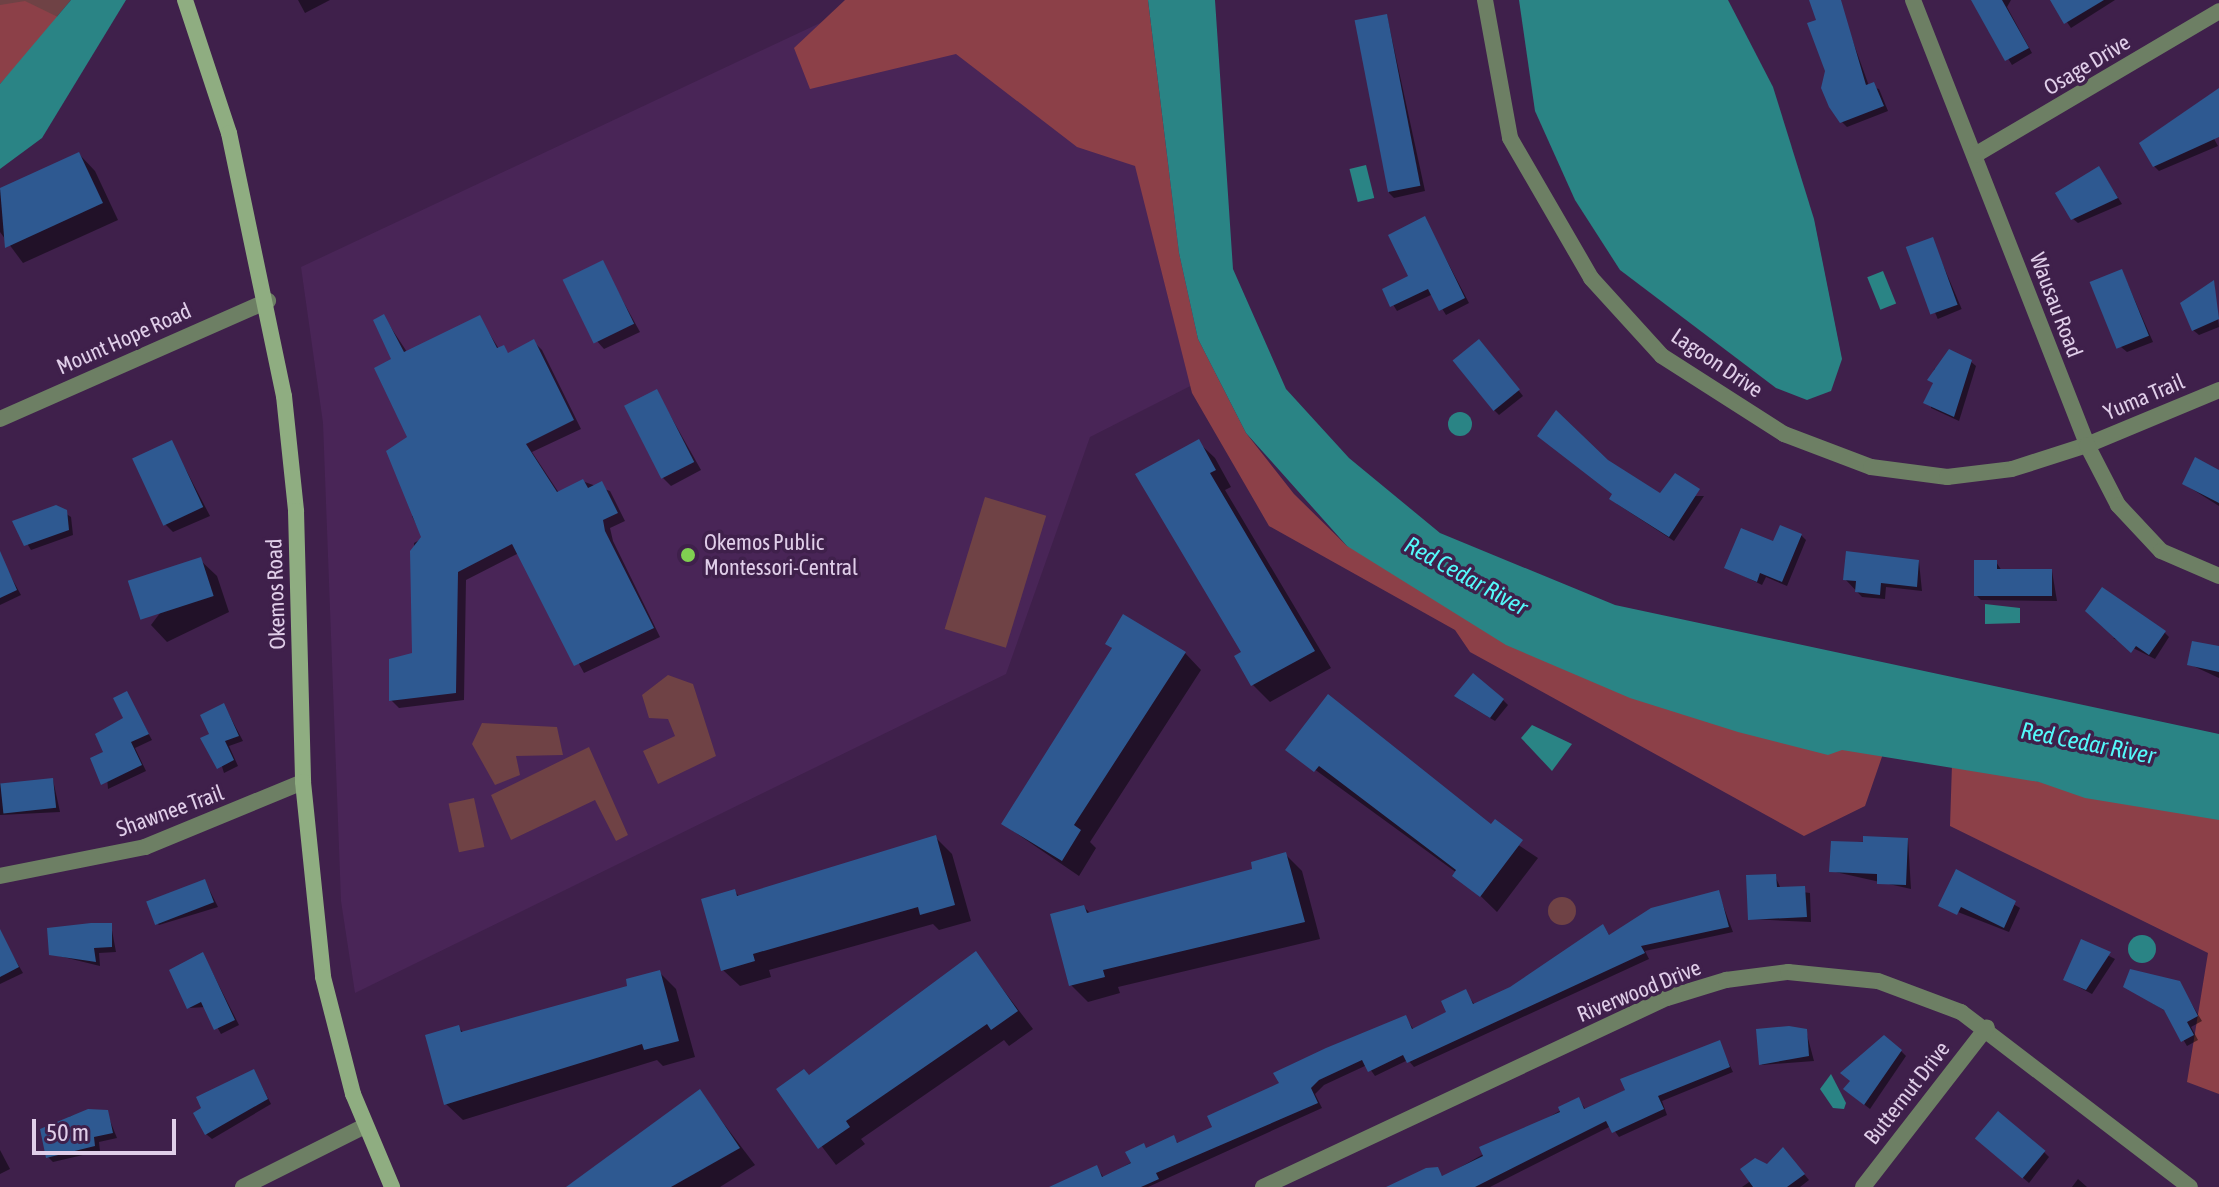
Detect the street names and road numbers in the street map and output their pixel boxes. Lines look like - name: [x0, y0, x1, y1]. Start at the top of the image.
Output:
- street label: Osage Drive: [2039, 29, 2135, 101]
- street label: Wausau Road: [2024, 249, 2088, 361]
- street label: Mount Hope Road: [53, 298, 195, 380]
- street label: Lagoon Drive: [1666, 323, 1768, 403]
- street label: Yuma Trail: [2100, 368, 2188, 426]
- street label: Okemos Road: [261, 538, 291, 650]
- street label: Shawnee Trail: [113, 779, 227, 843]
- street label: Riverwood Drive: [1573, 954, 1705, 1028]
- street label: Butternut Drive: [1859, 1036, 1955, 1150]

